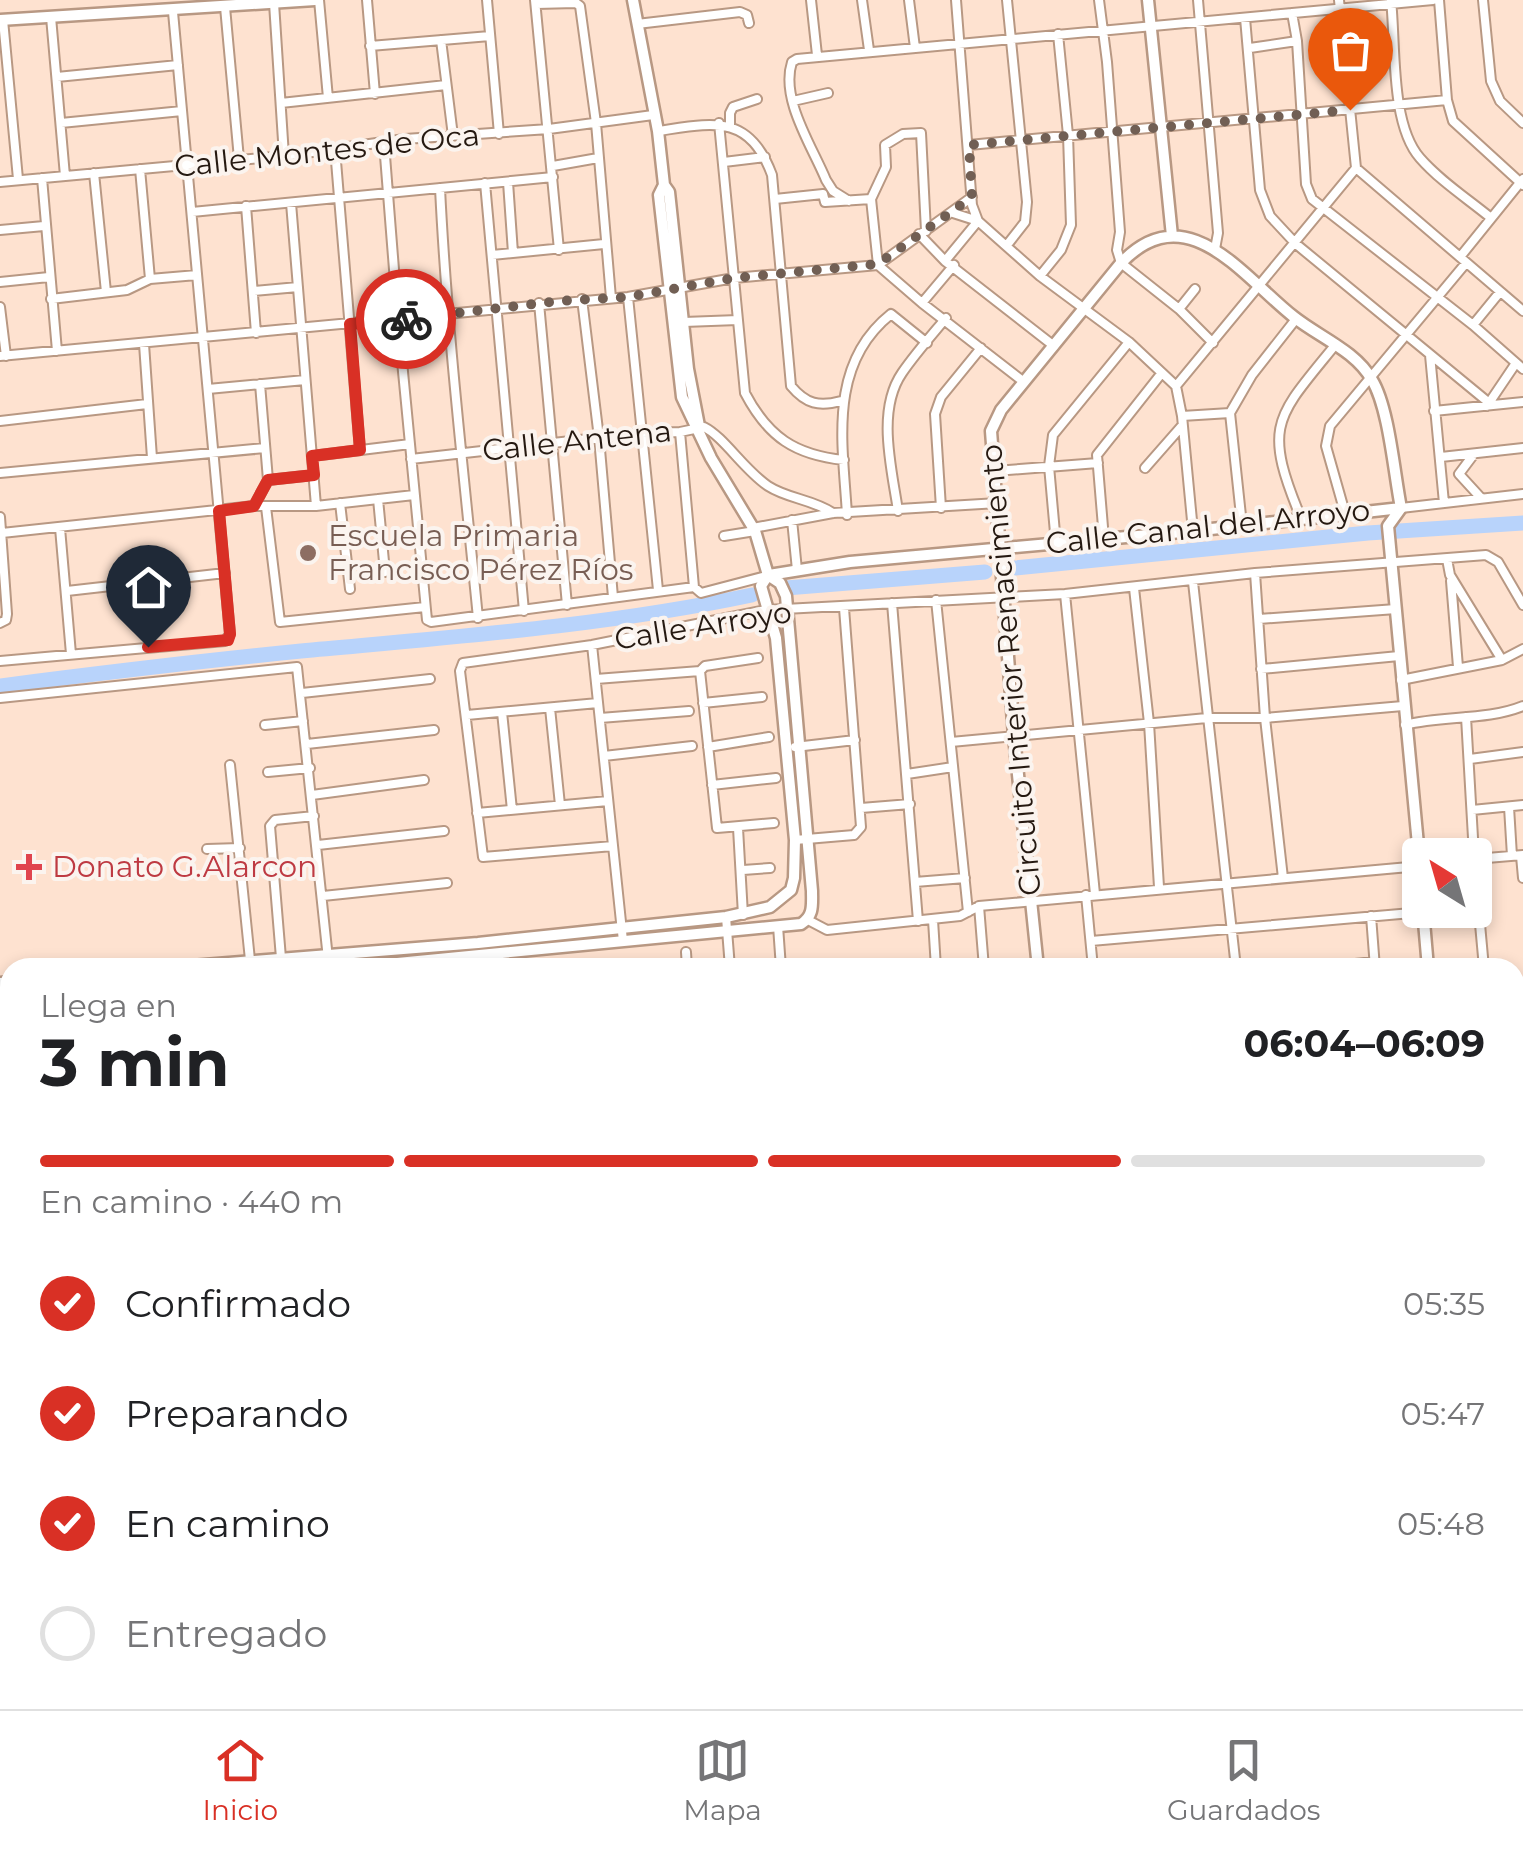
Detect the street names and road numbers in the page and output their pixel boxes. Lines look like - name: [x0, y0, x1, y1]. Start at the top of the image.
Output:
- street label: Calle Montes de Oca: [172, 116, 482, 185]
- street label: Calle Antena: [480, 412, 674, 469]
- street label: Circuito Interior Renacimiento: [972, 443, 1049, 897]
- street label: Calle Canal del Arroyo: [1044, 491, 1372, 562]
- street label: Calle Arroyo: [612, 593, 794, 658]

